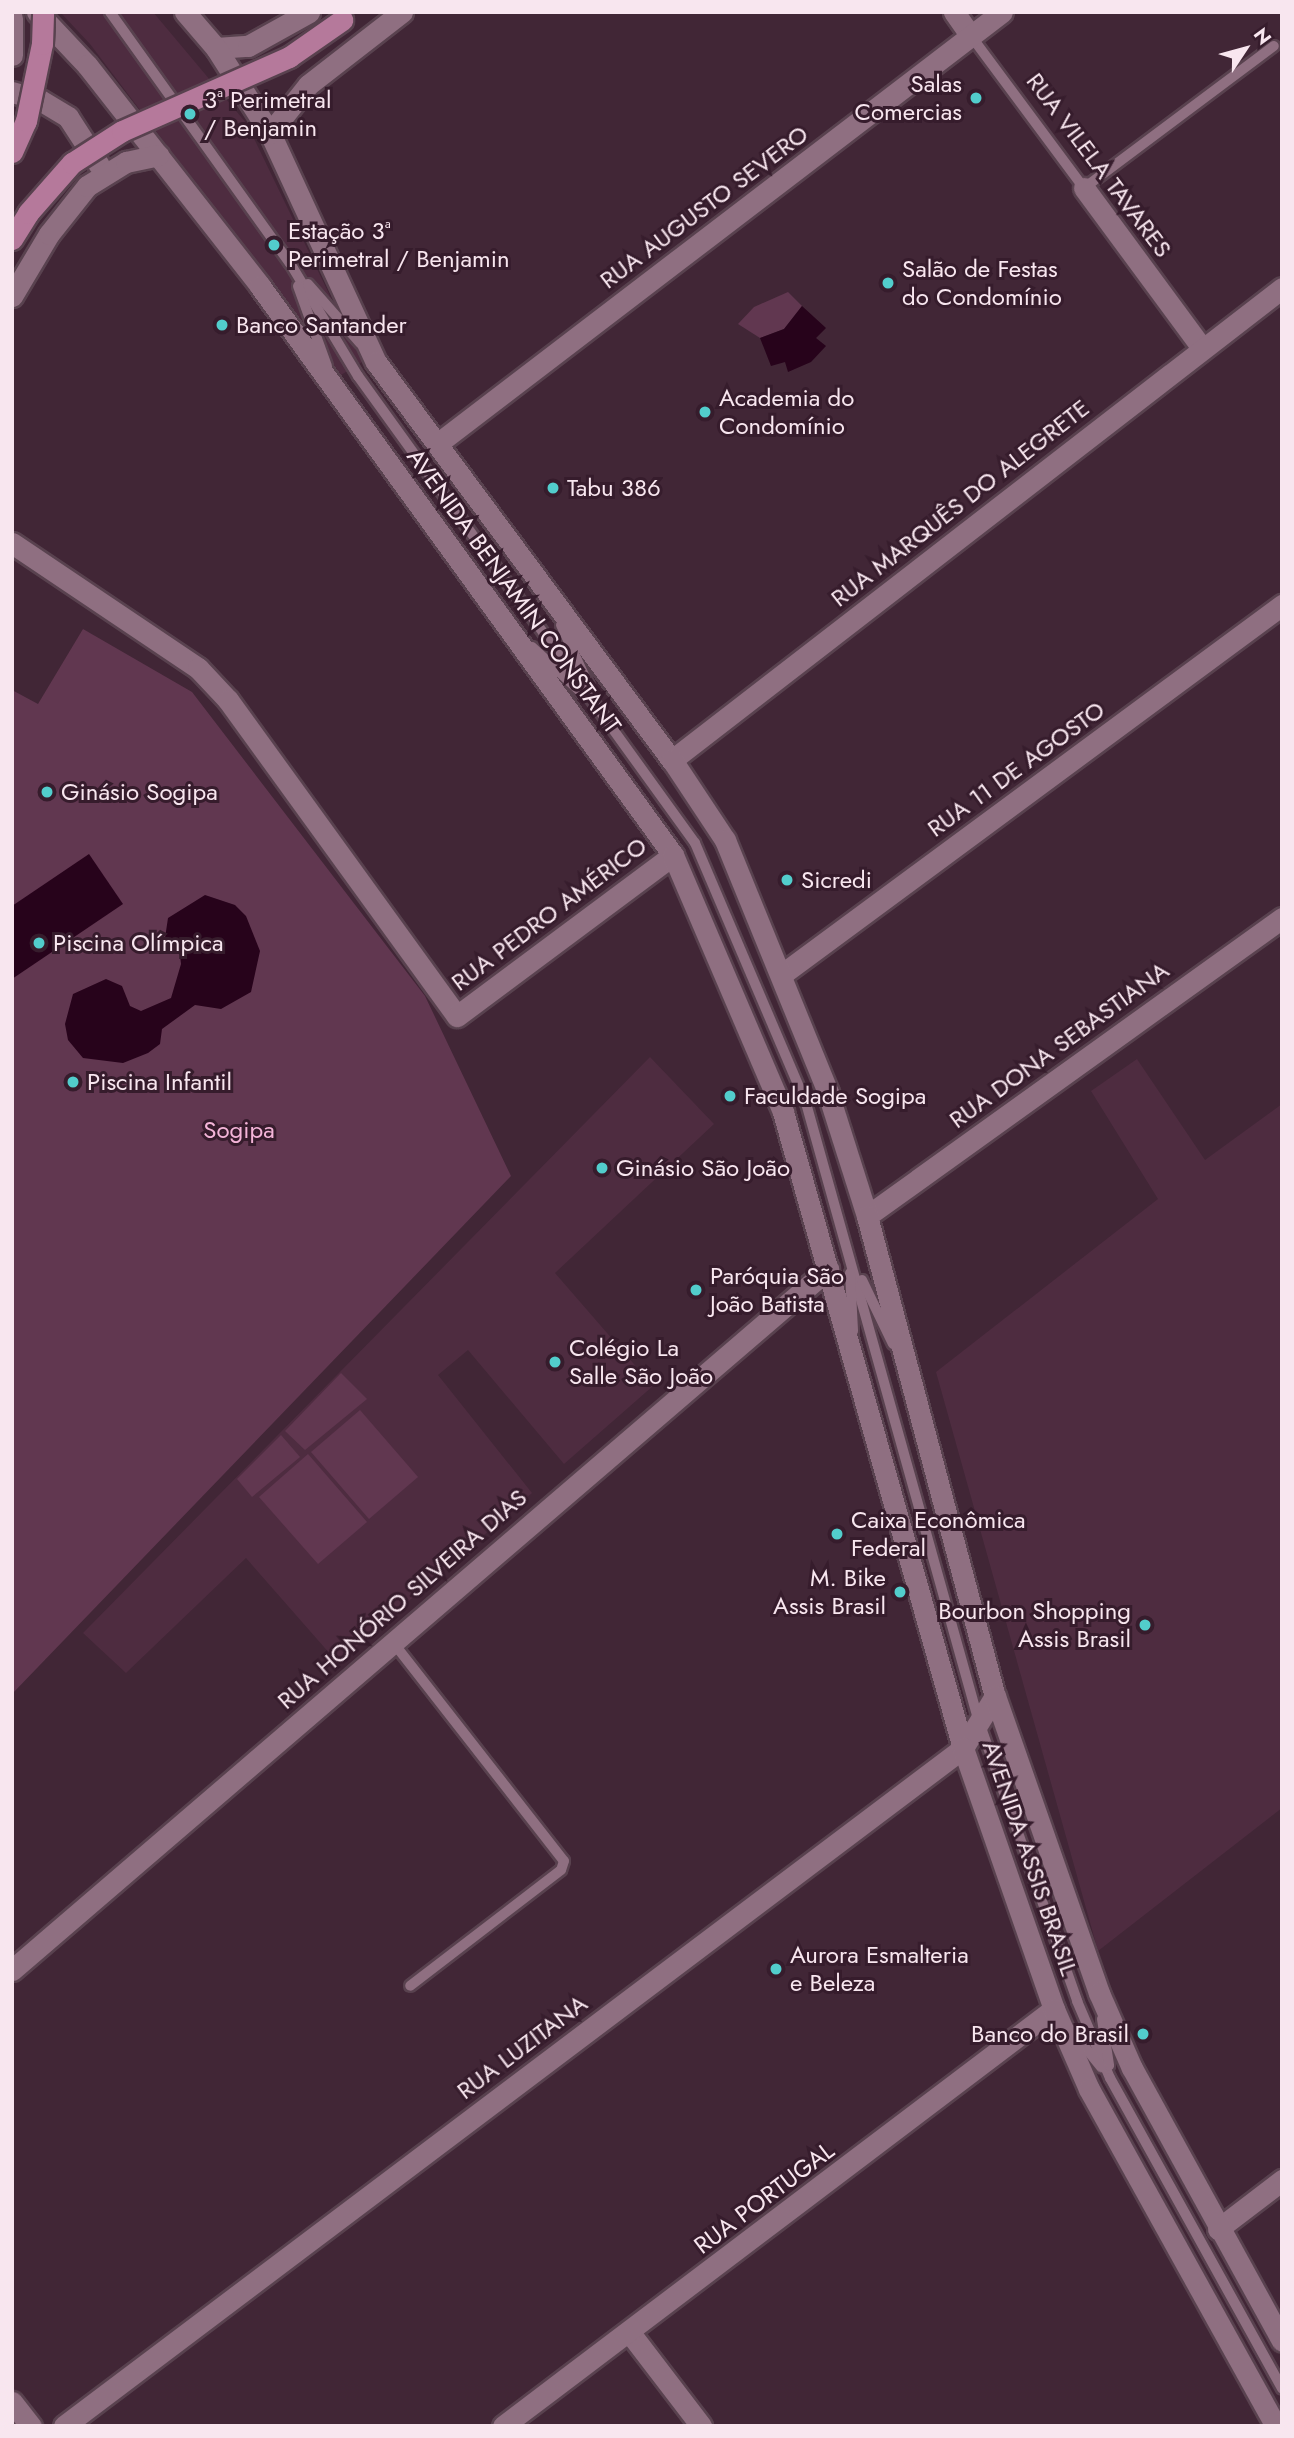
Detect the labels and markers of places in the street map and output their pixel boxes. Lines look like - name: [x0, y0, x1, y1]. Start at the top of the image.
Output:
- place label: Salas Comercias: [855, 70, 962, 126]
- place label: 3ª Perimetral / Benjamin: [204, 86, 331, 142]
- marker: Salas Comercias: [968, 90, 984, 106]
- marker: 3ª Perimetral / Benjamin: [182, 106, 198, 122]
- place label: Estação 3ª Perimetral / Benjamin: [288, 217, 510, 273]
- marker: Estação 3ª Perimetral / Benjamin: [266, 237, 282, 253]
- place label: Salão de Festas do Condomínio: [902, 255, 1062, 311]
- marker: Salão de Festas do Condomínio: [880, 275, 896, 291]
- place label: Banco Santander: [236, 311, 407, 339]
- marker: Banco Santander: [214, 317, 230, 333]
- place label: Academia do Condomínio: [719, 384, 854, 440]
- marker: Academia do Condomínio: [697, 404, 713, 420]
- place label: Tabu 386: [567, 474, 661, 502]
- marker: Tabu 386: [545, 480, 561, 496]
- place label: Ginásio Sogipa: [61, 778, 218, 806]
- marker: Ginásio Sogipa: [39, 784, 55, 800]
- place label: Sicredi: [801, 866, 872, 894]
- marker: Sicredi: [779, 872, 795, 888]
- place label: Piscina Olímpica: [53, 929, 223, 957]
- marker: Piscina Olímpica: [31, 935, 47, 951]
- place label: Piscina Infantil: [87, 1068, 232, 1096]
- marker: Piscina Infantil: [65, 1074, 81, 1090]
- place label: Faculdade Sogipa: [744, 1082, 926, 1110]
- marker: Faculdade Sogipa: [722, 1088, 738, 1104]
- place label: Ginásio São João: [616, 1154, 790, 1182]
- marker: Ginásio São João: [594, 1160, 610, 1176]
- place label: Paróquia São João Batista: [710, 1262, 844, 1318]
- marker: Paróquia São João Batista: [688, 1282, 704, 1298]
- place label: Colégio La Salle São João: [569, 1334, 713, 1390]
- marker: Colégio La Salle São João: [547, 1354, 563, 1370]
- place label: Caixa Econômica Federal: [851, 1506, 1026, 1562]
- marker: Caixa Econômica Federal: [829, 1526, 845, 1542]
- place label: M. Bike Assis Brasil: [773, 1564, 886, 1620]
- marker: M. Bike Assis Brasil: [892, 1584, 908, 1600]
- place label: Bourbon Shopping Assis Brasil: [938, 1597, 1131, 1653]
- marker: Bourbon Shopping Assis Brasil: [1137, 1617, 1153, 1633]
- place label: Aurora Esmalteria e Beleza: [790, 1941, 969, 1997]
- marker: Aurora Esmalteria e Beleza: [768, 1961, 784, 1977]
- place label: Banco do Brasil: [971, 2020, 1129, 2048]
- marker: Banco do Brasil: [1135, 2026, 1151, 2042]

